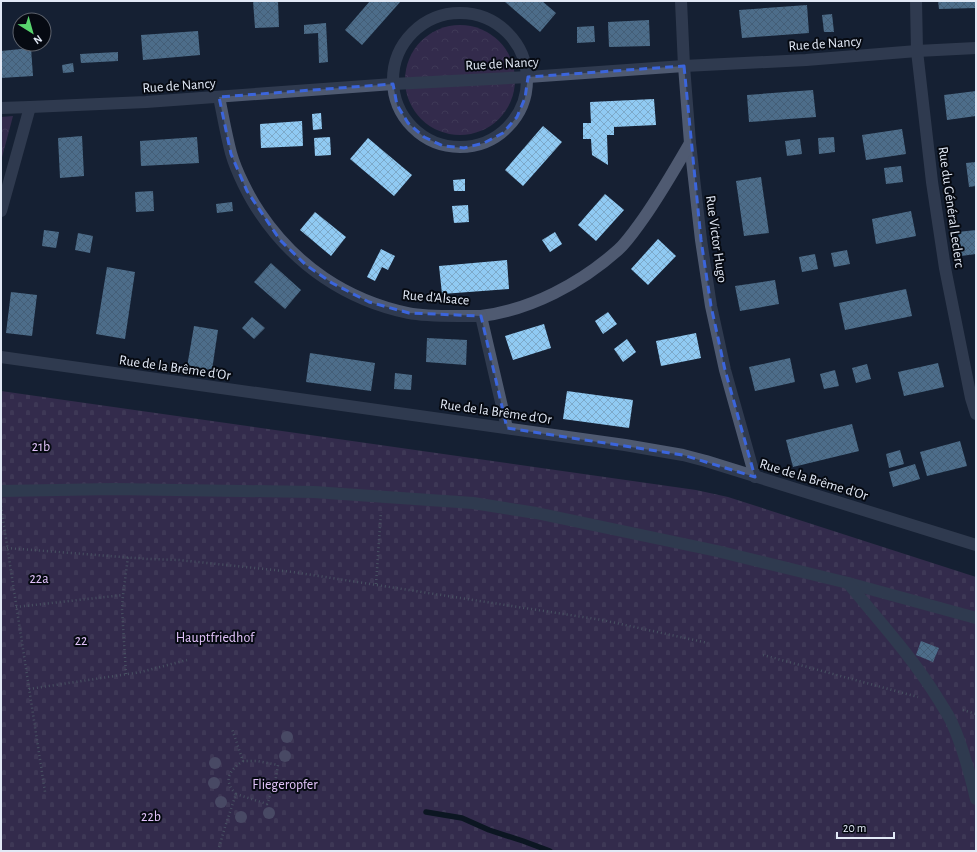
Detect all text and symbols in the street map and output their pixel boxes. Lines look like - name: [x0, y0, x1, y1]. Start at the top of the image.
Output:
- north arrow: [12, 12, 52, 52]
- text: N: [31, 33, 44, 46]
- street label: Rue de Nancy: [788, 34, 862, 54]
- street label: Rue de Nancy: [465, 55, 539, 73]
- street label: Rue de Nancy: [142, 76, 216, 96]
- street label: Rue du Général Leclerc: [936, 146, 967, 269]
- street label: Rue Victor Hugo: [703, 195, 729, 284]
- street label: Rue d'Alsace: [402, 288, 470, 308]
- street label: Rue de la Brême d'Or: [118, 353, 232, 383]
- street label: Rue de la Brême d'Or: [439, 397, 553, 427]
- park label: 21b: [32, 440, 50, 454]
- street label: Rue de la Brême d'Or: [758, 457, 870, 503]
- park label: 22a: [29, 572, 49, 586]
- park label: Hauptfriedhof: [176, 631, 255, 645]
- park label: 22: [75, 634, 87, 648]
- park label: Fliegeropfer: [252, 778, 318, 792]
- park label: 22b: [141, 810, 161, 824]
- scale bar: [837, 814, 894, 840]
- text: 20 m: [843, 822, 866, 834]

